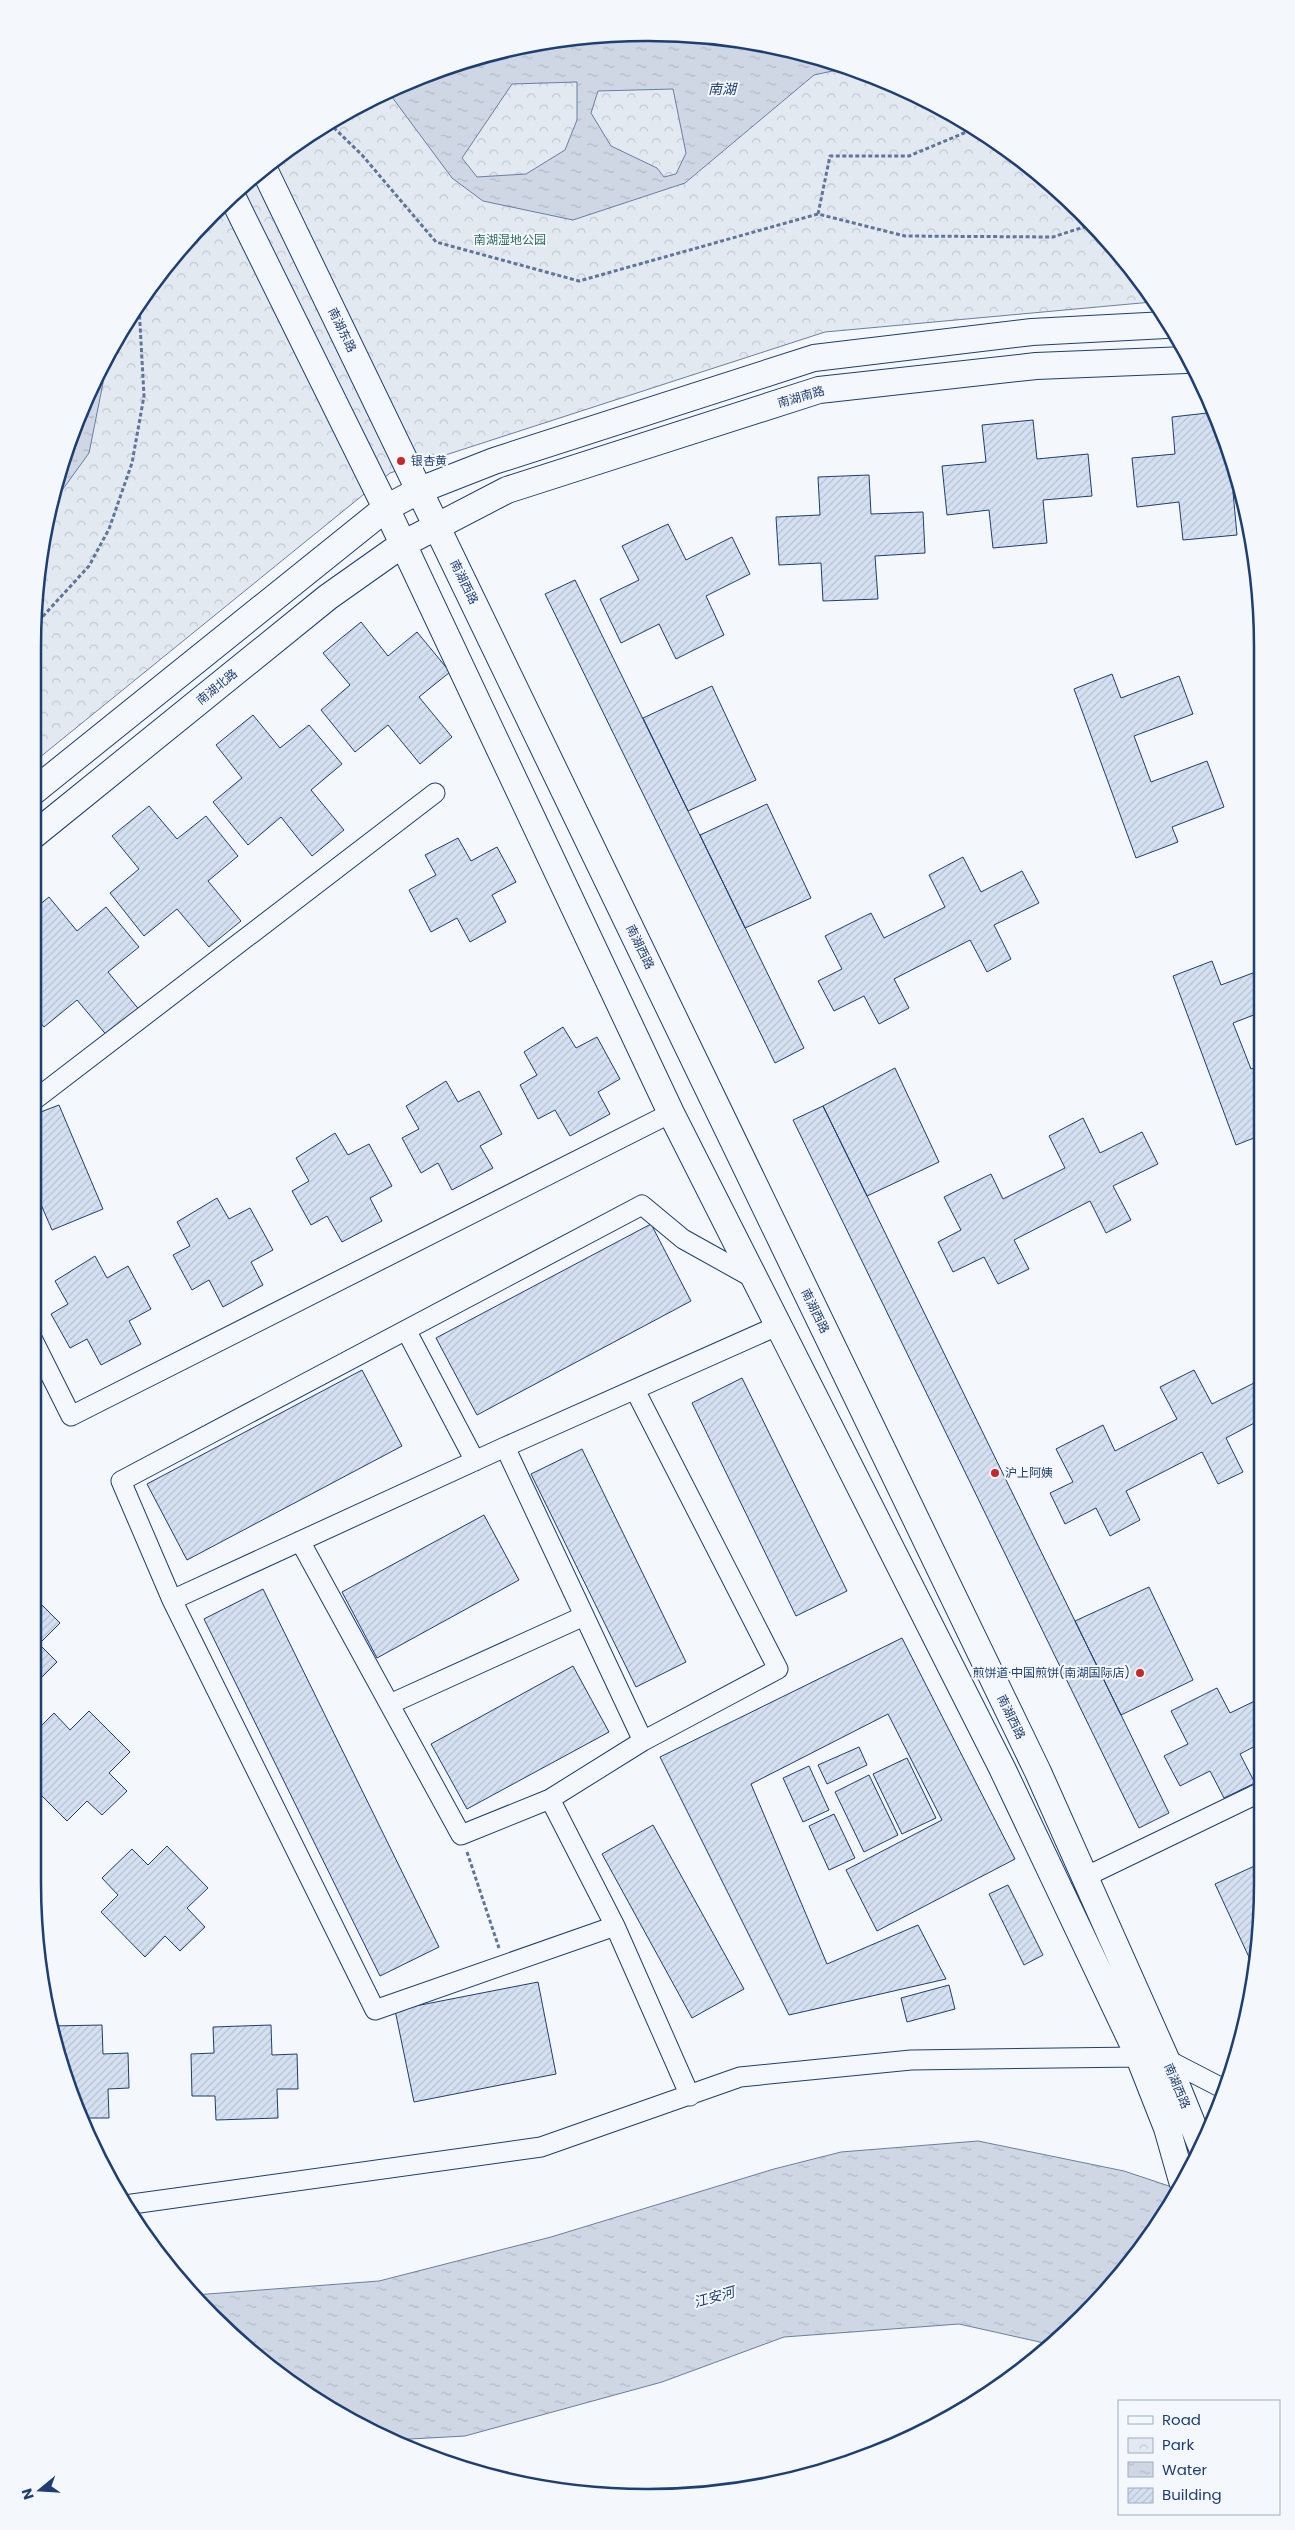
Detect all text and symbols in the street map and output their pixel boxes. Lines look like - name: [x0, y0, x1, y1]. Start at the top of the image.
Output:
- water label: 南湖: [708, 79, 738, 99]
- park label: 南湖湿地公园: [474, 231, 546, 248]
- street label: 南湖东路: [324, 304, 361, 355]
- street label: 南湖南路: [775, 382, 826, 411]
- place label: 银杏黄: [411, 452, 447, 469]
- marker: 银杏黄: [395, 455, 407, 467]
- street label: 南湖西路: [446, 556, 483, 607]
- street label: 南湖北路: [193, 665, 241, 708]
- street label: 南湖西路: [622, 921, 659, 972]
- street label: 南湖西路: [797, 1285, 834, 1336]
- place label: 沪上阿姨: [1005, 1464, 1053, 1481]
- marker: 沪上阿姨: [989, 1467, 1001, 1479]
- place label: 煎饼道·中国煎饼(南湖国际店): [973, 1664, 1130, 1681]
- marker: 煎饼道·中国煎饼(南湖国际店): [1134, 1667, 1146, 1679]
- street label: 南湖西路: [993, 1691, 1030, 1742]
- street label: 南湖西路: [1160, 2060, 1195, 2111]
- water label: 江安河: [691, 2281, 740, 2312]
- legend: [1118, 2400, 1280, 2515]
- text: Road: [1162, 2409, 1201, 2430]
- text: Park: [1162, 2434, 1194, 2455]
- text: Water: [1162, 2459, 1208, 2480]
- north arrow: [15, 2465, 65, 2515]
- text: Building: [1162, 2484, 1222, 2505]
- text: N: [16, 2486, 39, 2502]

